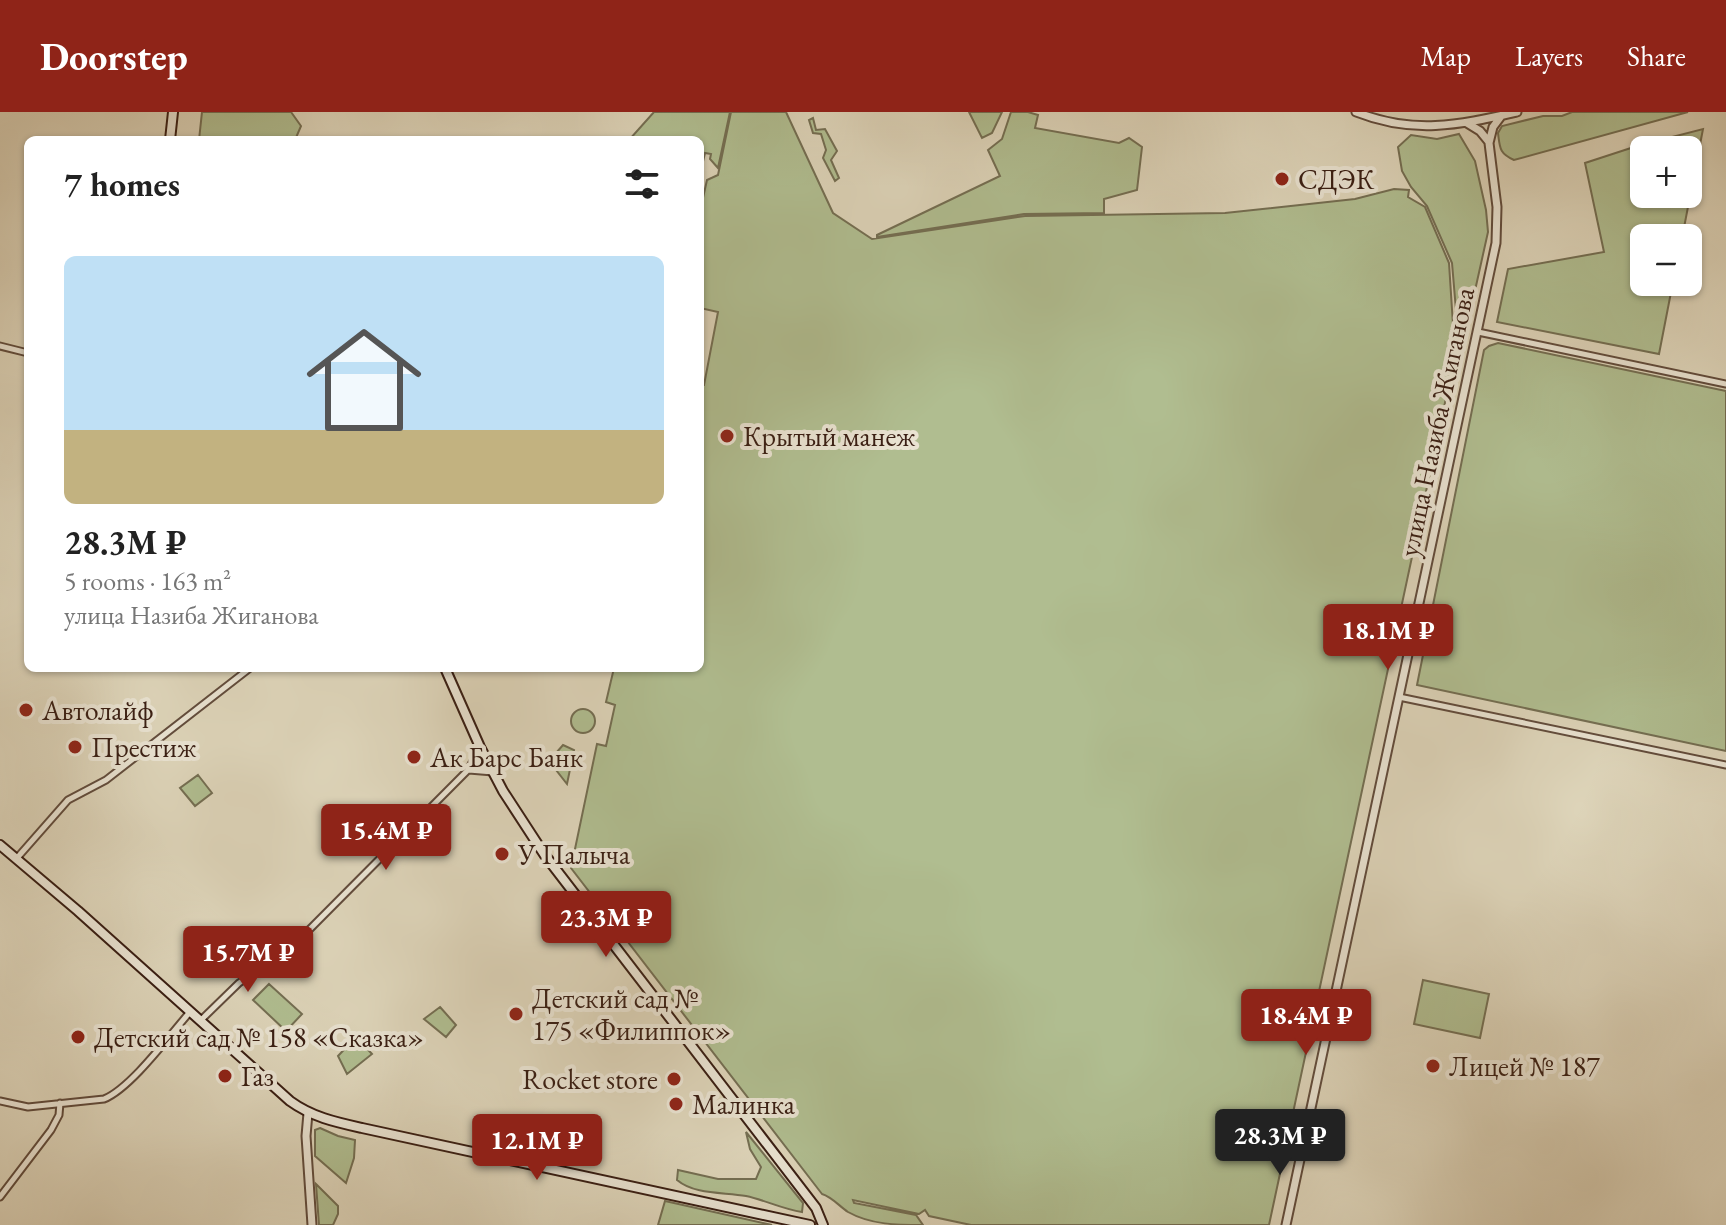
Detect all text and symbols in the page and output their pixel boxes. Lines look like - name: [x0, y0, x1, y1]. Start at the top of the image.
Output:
- text: Doorstep: [40, 32, 188, 81]
- text: Map: [1421, 38, 1471, 74]
- text: Layers: [1515, 38, 1583, 74]
- text: Share: [1627, 38, 1686, 74]
- map controls: [1630, 136, 1702, 296]
- button: +: [1630, 136, 1702, 208]
- place label: СДЭК: [1298, 161, 1375, 197]
- text: 7 homes: [64, 162, 180, 206]
- icon: filters: [620, 162, 664, 206]
- marker: СДЭК: [1273, 170, 1291, 188]
- button: −: [1630, 224, 1702, 296]
- street label: улица Назиба Жиганова: [1390, 283, 1482, 560]
- icon: home: [292, 308, 436, 452]
- place label: Крытый манеж: [743, 418, 916, 454]
- marker: Крытый манеж: [718, 427, 736, 445]
- text: 28.3M ₽: [64, 520, 187, 564]
- text: 5 rooms · 163 m²: [64, 564, 231, 598]
- text: улица Назиба Жиганова: [64, 598, 319, 632]
- pin: 18.1M ₽: [1314, 604, 1462, 672]
- text: 18.1M ₽: [1341, 613, 1435, 647]
- place label: Автолайф: [41, 692, 154, 728]
- marker: Автолайф: [17, 701, 35, 719]
- place label: Престиж: [91, 729, 197, 765]
- marker: Престиж: [66, 738, 84, 756]
- place label: Ак Барс Банк: [429, 739, 583, 775]
- marker: Ак Барс Банк: [405, 748, 423, 766]
- pin: 15.4M ₽: [312, 804, 460, 872]
- text: 15.4M ₽: [339, 813, 433, 847]
- place label: У Палыча: [517, 836, 631, 872]
- marker: У Палыча: [493, 845, 511, 863]
- pin: 23.3M ₽: [532, 891, 680, 959]
- text: 23.3M ₽: [559, 900, 653, 934]
- pin: 15.7M ₽: [174, 926, 322, 994]
- text: 15.7M ₽: [201, 935, 295, 969]
- place label: Детский сад № 175 «Филиппок»: [532, 980, 731, 1048]
- pin: 18.4M ₽: [1232, 989, 1380, 1057]
- text: 18.4M ₽: [1259, 998, 1353, 1032]
- marker: Детский сад № 175 «Филиппок»: [507, 1005, 525, 1023]
- place label: Детский сад № 158 «Сказка»: [94, 1019, 424, 1055]
- marker: Детский сад № 158 «Сказка»: [69, 1028, 87, 1046]
- place label: Лицей № 187: [1449, 1048, 1600, 1084]
- marker: Лицей № 187: [1424, 1057, 1442, 1075]
- place label: Газ: [241, 1058, 274, 1094]
- place label: Rocket store: [522, 1061, 658, 1097]
- marker: Газ: [216, 1067, 234, 1085]
- marker: Rocket store: [665, 1070, 683, 1088]
- place label: Малинка: [692, 1086, 796, 1122]
- marker: Малинка: [667, 1095, 685, 1113]
- pin: 28.3M ₽: [1206, 1109, 1354, 1177]
- pin: 12.1M ₽: [463, 1114, 611, 1182]
- text: 28.3M ₽: [1233, 1118, 1327, 1152]
- text: 12.1M ₽: [490, 1123, 584, 1157]

